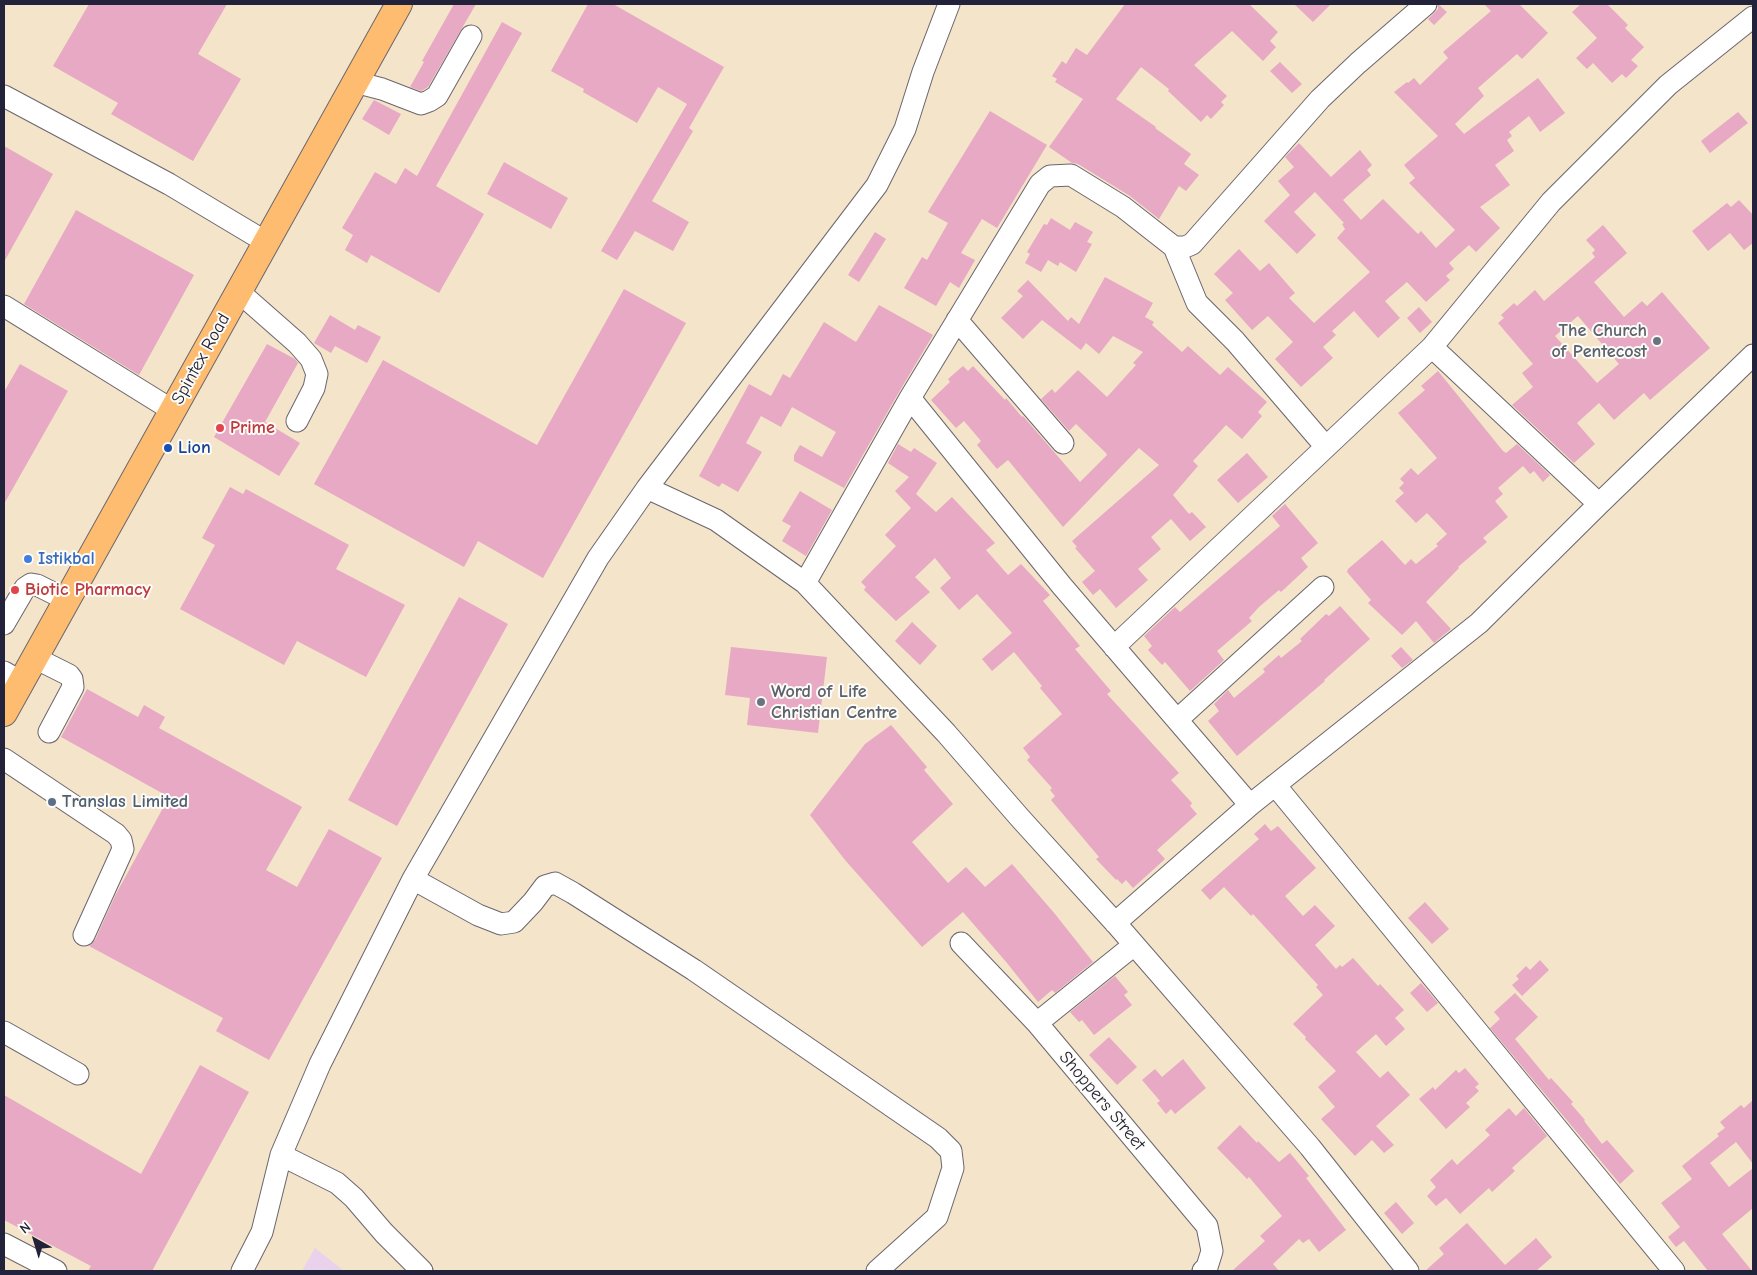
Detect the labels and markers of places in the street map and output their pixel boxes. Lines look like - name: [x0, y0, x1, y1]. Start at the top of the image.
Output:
- place label: The Church of Pentecost: [1551, 320, 1647, 362]
- marker: The Church of Pentecost: [1651, 335, 1663, 347]
- place label: Prime: [230, 417, 275, 439]
- marker: Prime: [214, 422, 226, 434]
- place label: Lion: [178, 437, 211, 459]
- marker: Lion: [162, 442, 174, 454]
- place label: Istikbal: [38, 548, 95, 570]
- marker: Istikbal: [22, 553, 34, 565]
- place label: Biotic Pharmacy: [25, 579, 151, 601]
- marker: Biotic Pharmacy: [9, 584, 21, 596]
- place label: Word of Life Christian Centre: [771, 681, 897, 724]
- marker: Word of Life Christian Centre: [755, 696, 767, 708]
- place label: Translas Limited: [62, 791, 188, 813]
- marker: Translas Limited: [46, 796, 58, 808]

